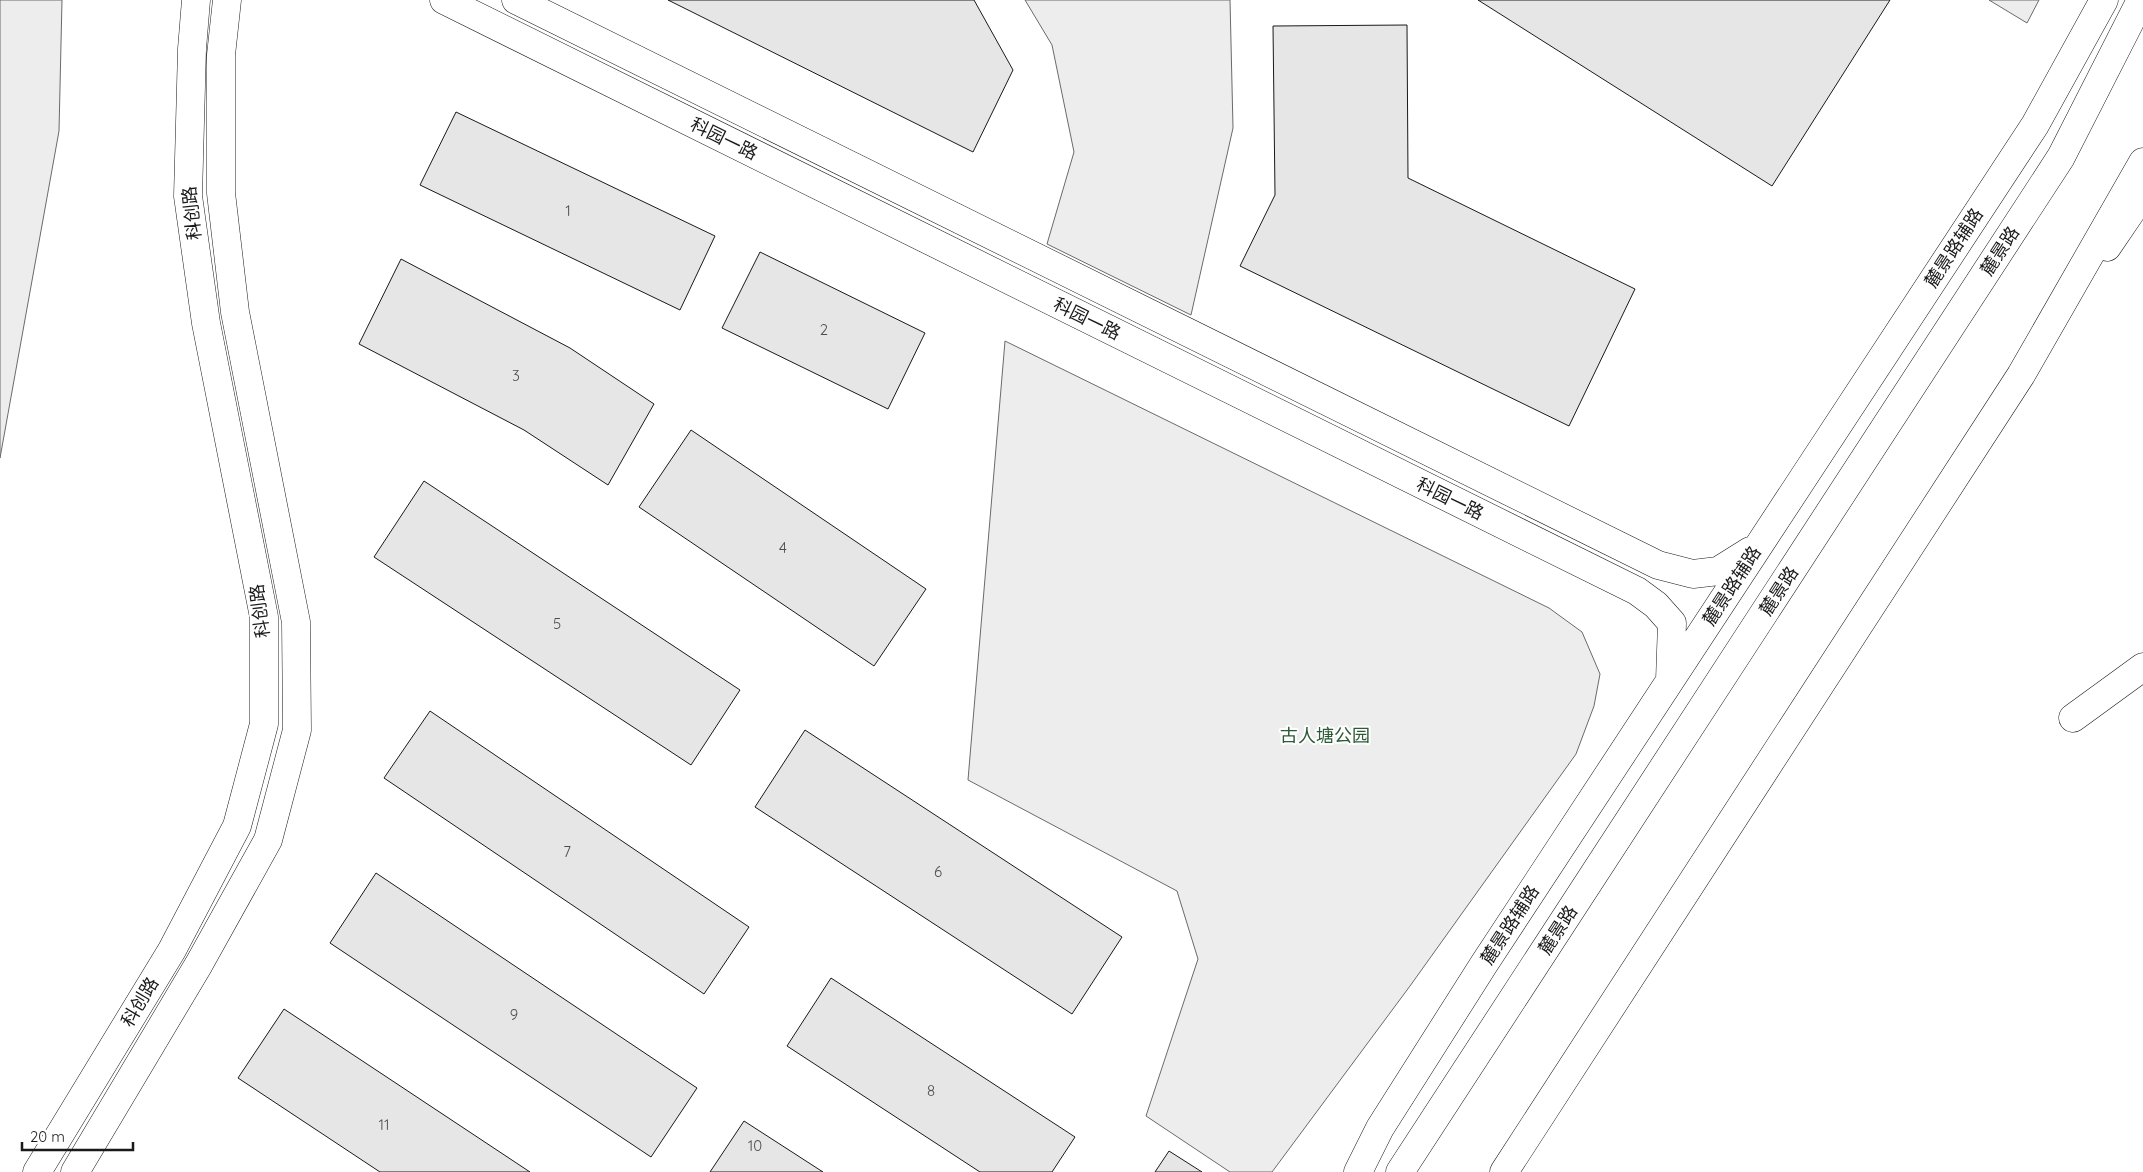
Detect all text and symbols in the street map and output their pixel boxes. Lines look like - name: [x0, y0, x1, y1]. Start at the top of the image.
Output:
- street label: 科园一路: [687, 112, 762, 165]
- street label: 科创路: [177, 185, 206, 241]
- house number: 1: [565, 201, 571, 220]
- street label: 麓景路辅路: [1919, 204, 1988, 292]
- street label: 麓景路: [1975, 222, 2024, 280]
- street label: 科园一路: [1050, 292, 1125, 345]
- house number: 2: [820, 320, 828, 339]
- house number: 3: [512, 366, 520, 385]
- street label: 科园一路: [1413, 472, 1488, 525]
- house number: 4: [779, 538, 787, 557]
- street label: 麓景路辅路: [1697, 542, 1766, 630]
- street label: 麓景路: [1754, 562, 1803, 620]
- street label: 科创路: [245, 583, 274, 639]
- house number: 5: [553, 614, 561, 633]
- park label: 古人塘公园: [1280, 724, 1370, 747]
- house number: 7: [563, 842, 571, 861]
- house number: 6: [934, 862, 942, 881]
- street label: 麓景路辅路: [1475, 881, 1544, 969]
- street label: 麓景路: [1533, 901, 1582, 959]
- street label: 科创路: [116, 973, 163, 1031]
- house number: 9: [510, 1005, 518, 1024]
- house number: 8: [927, 1081, 935, 1100]
- house number: 11: [378, 1115, 390, 1134]
- scale bar: [22, 1120, 134, 1152]
- text: 20 m: [30, 1127, 65, 1146]
- house number: 10: [748, 1136, 762, 1155]

